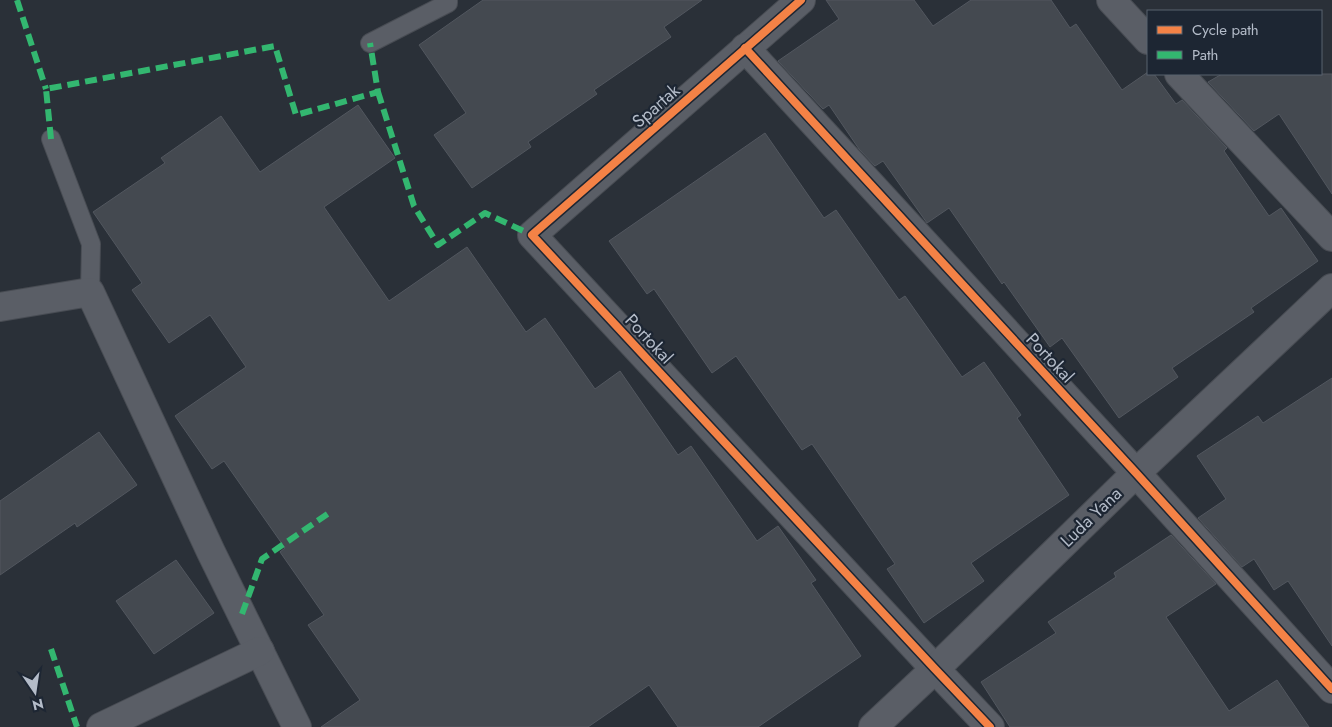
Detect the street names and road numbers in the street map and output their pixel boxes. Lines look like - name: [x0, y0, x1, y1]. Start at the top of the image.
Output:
- street label: Spartak: [626, 78, 686, 134]
- street label: Portokal: [619, 308, 679, 370]
- street label: Portokal: [1020, 327, 1080, 389]
- street label: Luda Yana: [1054, 481, 1128, 553]

